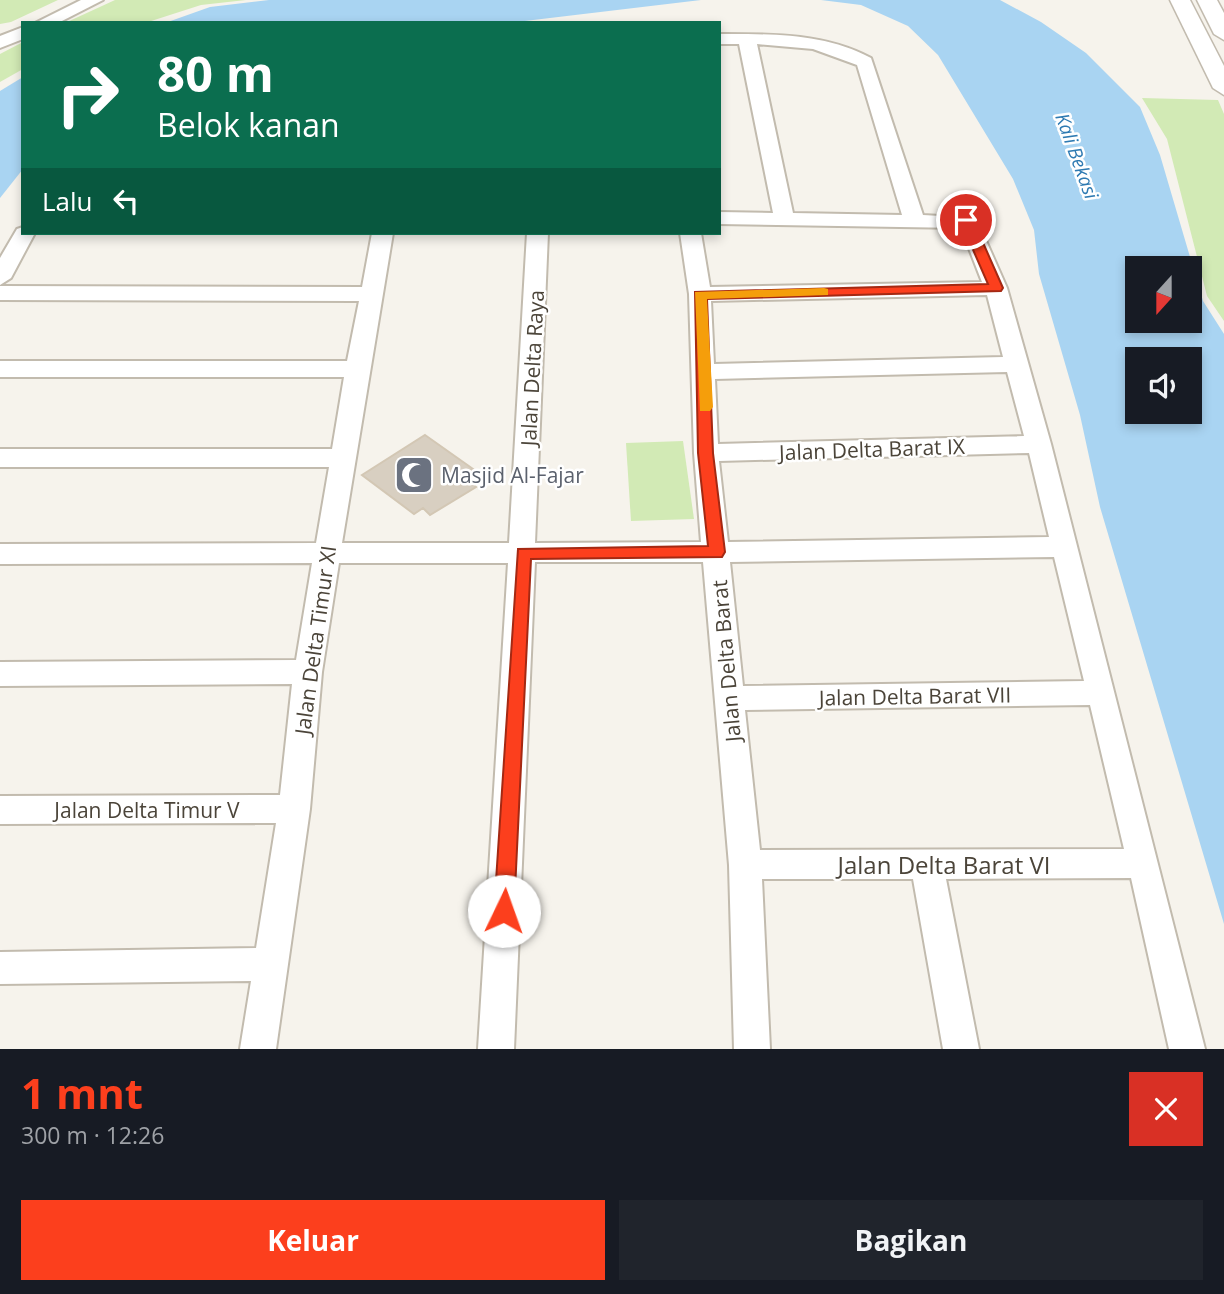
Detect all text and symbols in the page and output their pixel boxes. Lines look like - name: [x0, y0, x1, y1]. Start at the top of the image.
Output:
- text: 80 m: [157, 40, 274, 106]
- icon: right: [42, 49, 133, 140]
- text: Belok kanan: [157, 103, 340, 146]
- water label: Kali Bekasi: [1049, 109, 1105, 204]
- icon: left: [107, 182, 145, 220]
- text: Lalu: [42, 183, 93, 219]
- pin: [936, 190, 996, 250]
- icon: arrive: [947, 201, 985, 239]
- north arrow: [1125, 256, 1202, 332]
- map controls: [1125, 256, 1202, 424]
- street label: Jalan Delta Raya: [514, 289, 550, 449]
- button: sound: [1125, 347, 1202, 424]
- street label: Jalan Delta Barat IX: [777, 432, 966, 466]
- mosque icon: Masjid Al-Fajar: [393, 454, 435, 496]
- place label: Masjid Al-Fajar: [441, 461, 584, 489]
- street label: Jalan Delta Timur XI: [288, 544, 342, 738]
- street label: Jalan Delta Barat: [705, 579, 747, 745]
- street label: Jalan Delta Barat VII: [817, 680, 1011, 712]
- street label: Jalan Delta Timur V: [52, 796, 240, 824]
- street label: Jalan Delta Barat VI: [836, 848, 1051, 881]
- position arrow: [467, 874, 541, 948]
- text: 1 mnt: [21, 1064, 143, 1121]
- button: close: [1129, 1072, 1203, 1146]
- text: 300 m · 12:26: [21, 1119, 164, 1151]
- button: Keluar: [21, 1200, 605, 1280]
- button: Bagikan: [619, 1200, 1203, 1280]

